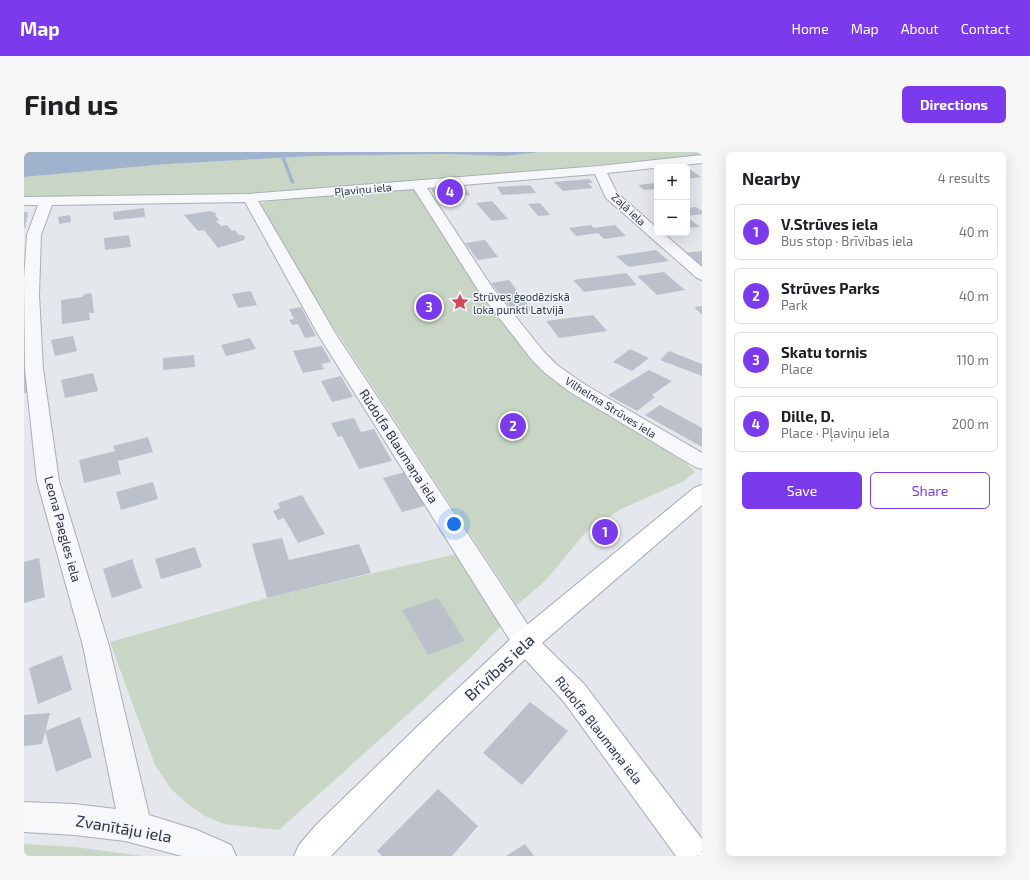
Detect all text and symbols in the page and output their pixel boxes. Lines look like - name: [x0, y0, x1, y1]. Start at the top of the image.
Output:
- text: Map: [20, 17, 60, 40]
- text: Home: [792, 20, 829, 37]
- text: Map: [851, 20, 879, 37]
- text: About: [901, 20, 939, 37]
- text: Contact: [961, 20, 1010, 37]
- button: Directions: [902, 86, 1006, 123]
- text: Find us: [24, 87, 118, 121]
- map controls: [654, 164, 690, 236]
- button: +: [654, 164, 690, 200]
- text: Nearby: [742, 168, 800, 188]
- text: 4 results: [938, 170, 990, 186]
- pin: 4: [437, 177, 463, 207]
- street label: Pļaviņu iela: [334, 180, 392, 200]
- street label: Zaļā iela: [608, 190, 649, 230]
- button: −: [654, 200, 690, 236]
- text: V.Strūves iela: [781, 215, 878, 233]
- text: 1: [753, 224, 759, 240]
- text: 40 m: [959, 224, 989, 240]
- text: Bus stop · Brīvības iela: [781, 233, 913, 249]
- text: Strūves Parks: [781, 279, 880, 297]
- text: 2: [752, 288, 760, 304]
- text: 40 m: [959, 288, 989, 304]
- place label: Strūves ģeodēziskā loka punkti Latvijā: [473, 290, 570, 317]
- pin: 3: [416, 292, 442, 322]
- place icon: Strūves ģeodēziskā loka punkti Latvijā: [450, 292, 470, 312]
- text: Park: [781, 297, 808, 313]
- text: Skatu tornis: [781, 343, 867, 361]
- text: 3: [752, 352, 760, 368]
- text: 110 m: [957, 352, 989, 368]
- text: Place: [781, 361, 813, 377]
- street label: Vilhelma Strūves iela: [563, 374, 659, 440]
- street label: Rūdolfa Blaumaņa iela: [355, 386, 442, 507]
- text: Dille, D.: [781, 407, 834, 425]
- pin: 2: [500, 411, 526, 441]
- text: 4: [752, 416, 760, 432]
- text: 200 m: [952, 416, 989, 432]
- text: Place · Pļaviņu iela: [781, 425, 890, 441]
- button: Save: [742, 472, 862, 509]
- button: Share: [870, 472, 990, 509]
- street label: Leona Paegles iela: [41, 474, 85, 584]
- your location: [444, 514, 464, 534]
- pin: 1: [592, 517, 618, 547]
- street label: Brīvības iela: [460, 630, 538, 704]
- street label: Rūdolfa Blaumaņa iela: [551, 673, 646, 788]
- street label: Zvanītāju iela: [74, 810, 173, 847]

